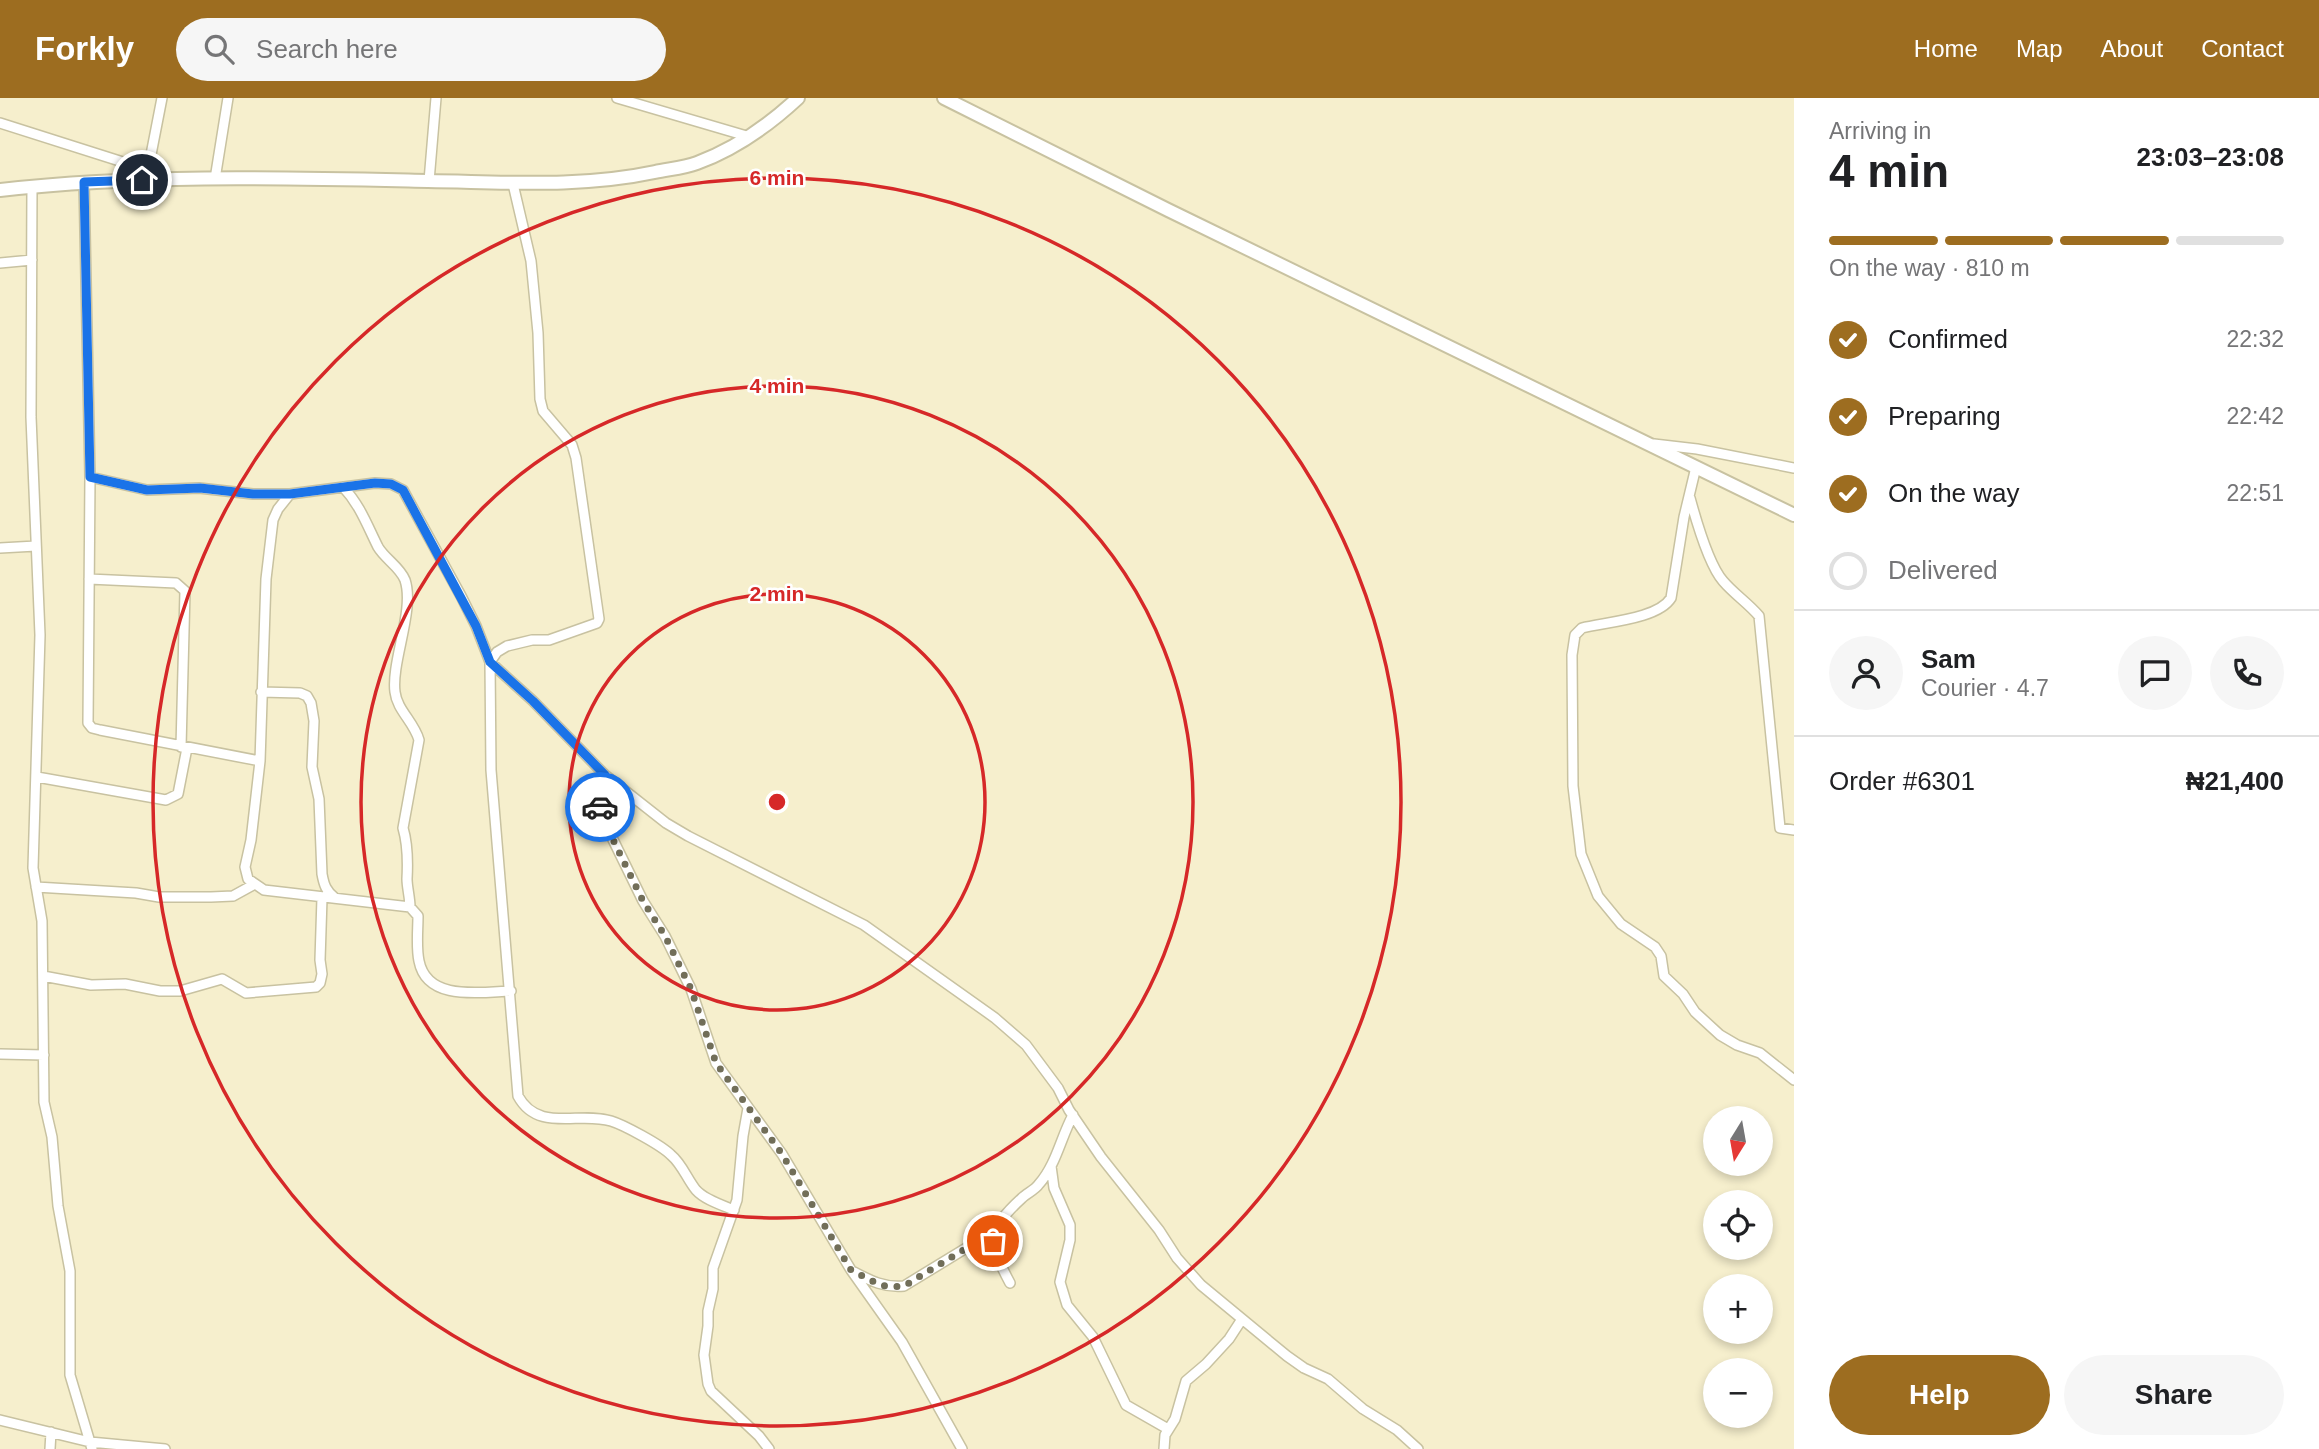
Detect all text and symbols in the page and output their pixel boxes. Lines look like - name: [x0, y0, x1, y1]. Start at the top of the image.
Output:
- search box: [176, 18, 666, 81]
- text: Forkly: [35, 30, 134, 67]
- icon: search: [200, 30, 238, 68]
- text: Search here: [256, 34, 398, 64]
- text: Home: [1914, 35, 1978, 62]
- text: Map: [2016, 35, 2063, 62]
- text: About: [2101, 35, 2163, 62]
- text: Contact: [2201, 35, 2284, 62]
- text: Arriving in: [1829, 118, 1931, 144]
- text: 23:03–23:08: [2137, 142, 2284, 172]
- text: 4 min: [1829, 145, 1949, 197]
- pin: [112, 150, 172, 210]
- icon: home: [123, 161, 161, 199]
- text: 6 min: [750, 166, 804, 189]
- text: On the way · 810 m: [1829, 255, 2030, 281]
- icon: check: [1829, 321, 1867, 359]
- text: Confirmed: [1888, 324, 2008, 354]
- text: 22:32: [2226, 326, 2284, 352]
- text: 4 min: [750, 374, 804, 397]
- icon: check: [1829, 398, 1867, 436]
- text: Preparing: [1888, 401, 2001, 431]
- text: 22:42: [2226, 403, 2284, 429]
- icon: check: [1829, 475, 1867, 513]
- text: On the way: [1888, 478, 2020, 508]
- text: 22:51: [2226, 480, 2284, 506]
- text: Delivered: [1888, 555, 1998, 585]
- text: 2 min: [750, 582, 804, 605]
- button: person: [1829, 636, 1903, 710]
- button: chat: [2118, 636, 2192, 710]
- button: phone: [2210, 636, 2284, 710]
- text: Sam: [1921, 644, 1976, 674]
- text: Courier · 4.7: [1921, 675, 2049, 701]
- text: Order #6301: [1829, 766, 1975, 796]
- text: ₦21,400: [2186, 766, 2284, 796]
- courier: [565, 772, 635, 842]
- icon: car: [581, 788, 619, 826]
- centre of rings: [765, 790, 789, 814]
- north arrow: [1703, 1106, 1773, 1176]
- map controls: [1703, 1106, 1773, 1428]
- button: locate: [1703, 1190, 1773, 1260]
- pin: [963, 1211, 1023, 1271]
- icon: bag: [974, 1222, 1012, 1260]
- button: +: [1703, 1274, 1773, 1344]
- button: Help: [1829, 1355, 2050, 1435]
- button: Share: [2064, 1355, 2284, 1435]
- button: −: [1703, 1358, 1773, 1428]

